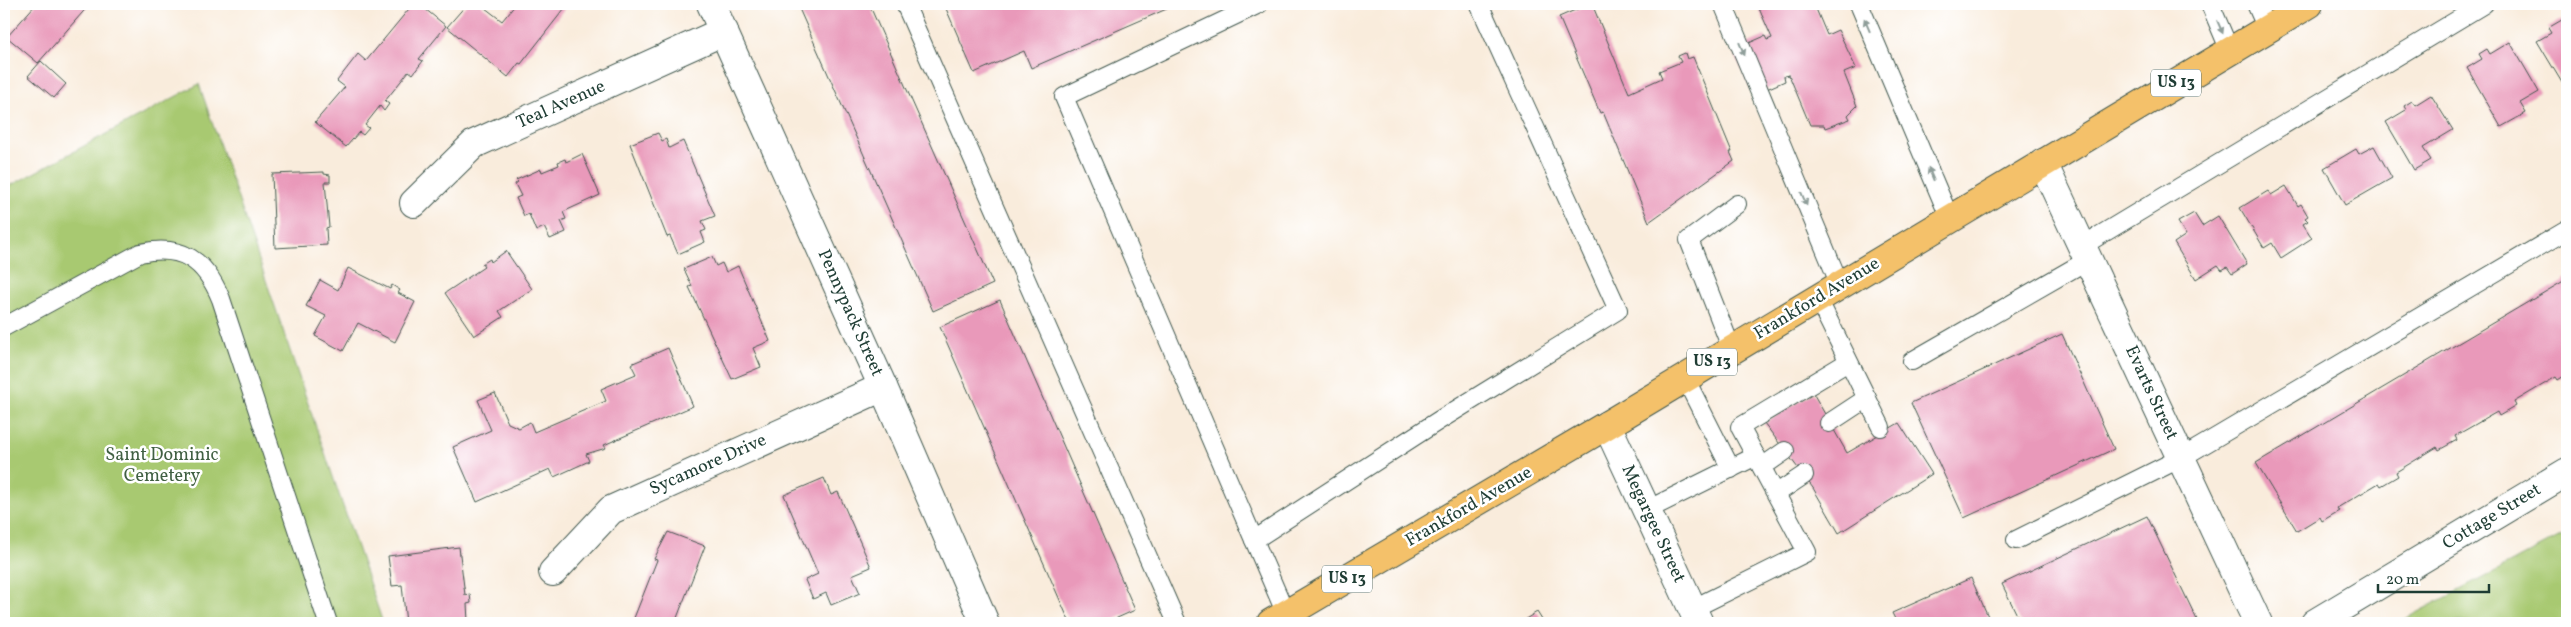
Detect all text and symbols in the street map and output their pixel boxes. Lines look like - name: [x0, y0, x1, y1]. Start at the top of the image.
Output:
- one-way arrow: [1863, 17, 1871, 32]
- one-way arrow: [2217, 20, 2225, 34]
- one-way arrow: [1738, 42, 1746, 56]
- road number: US 13: [2151, 70, 2201, 96]
- street label: Teal Avenue: [513, 74, 609, 136]
- one-way arrow: [1926, 167, 1934, 181]
- one-way arrow: [1801, 192, 1809, 206]
- street label: Pennypack Street: [811, 246, 889, 380]
- street label: Frankford Avenue: [1749, 252, 1885, 346]
- street label: Evarts Street: [2118, 342, 2184, 444]
- road number: US 13: [1687, 348, 1737, 376]
- street label: Sycamore Drive: [646, 428, 770, 502]
- park label: Saint Dominic Cemetery: [105, 443, 219, 489]
- street label: Frankford Avenue: [1401, 461, 1537, 553]
- street label: Megargee Street: [1615, 461, 1691, 587]
- street label: Cottage Street: [2438, 478, 2546, 556]
- scale bar: [2378, 562, 2490, 594]
- road number: US 13: [1322, 566, 1372, 592]
- text: 20 m: [2386, 570, 2419, 591]

